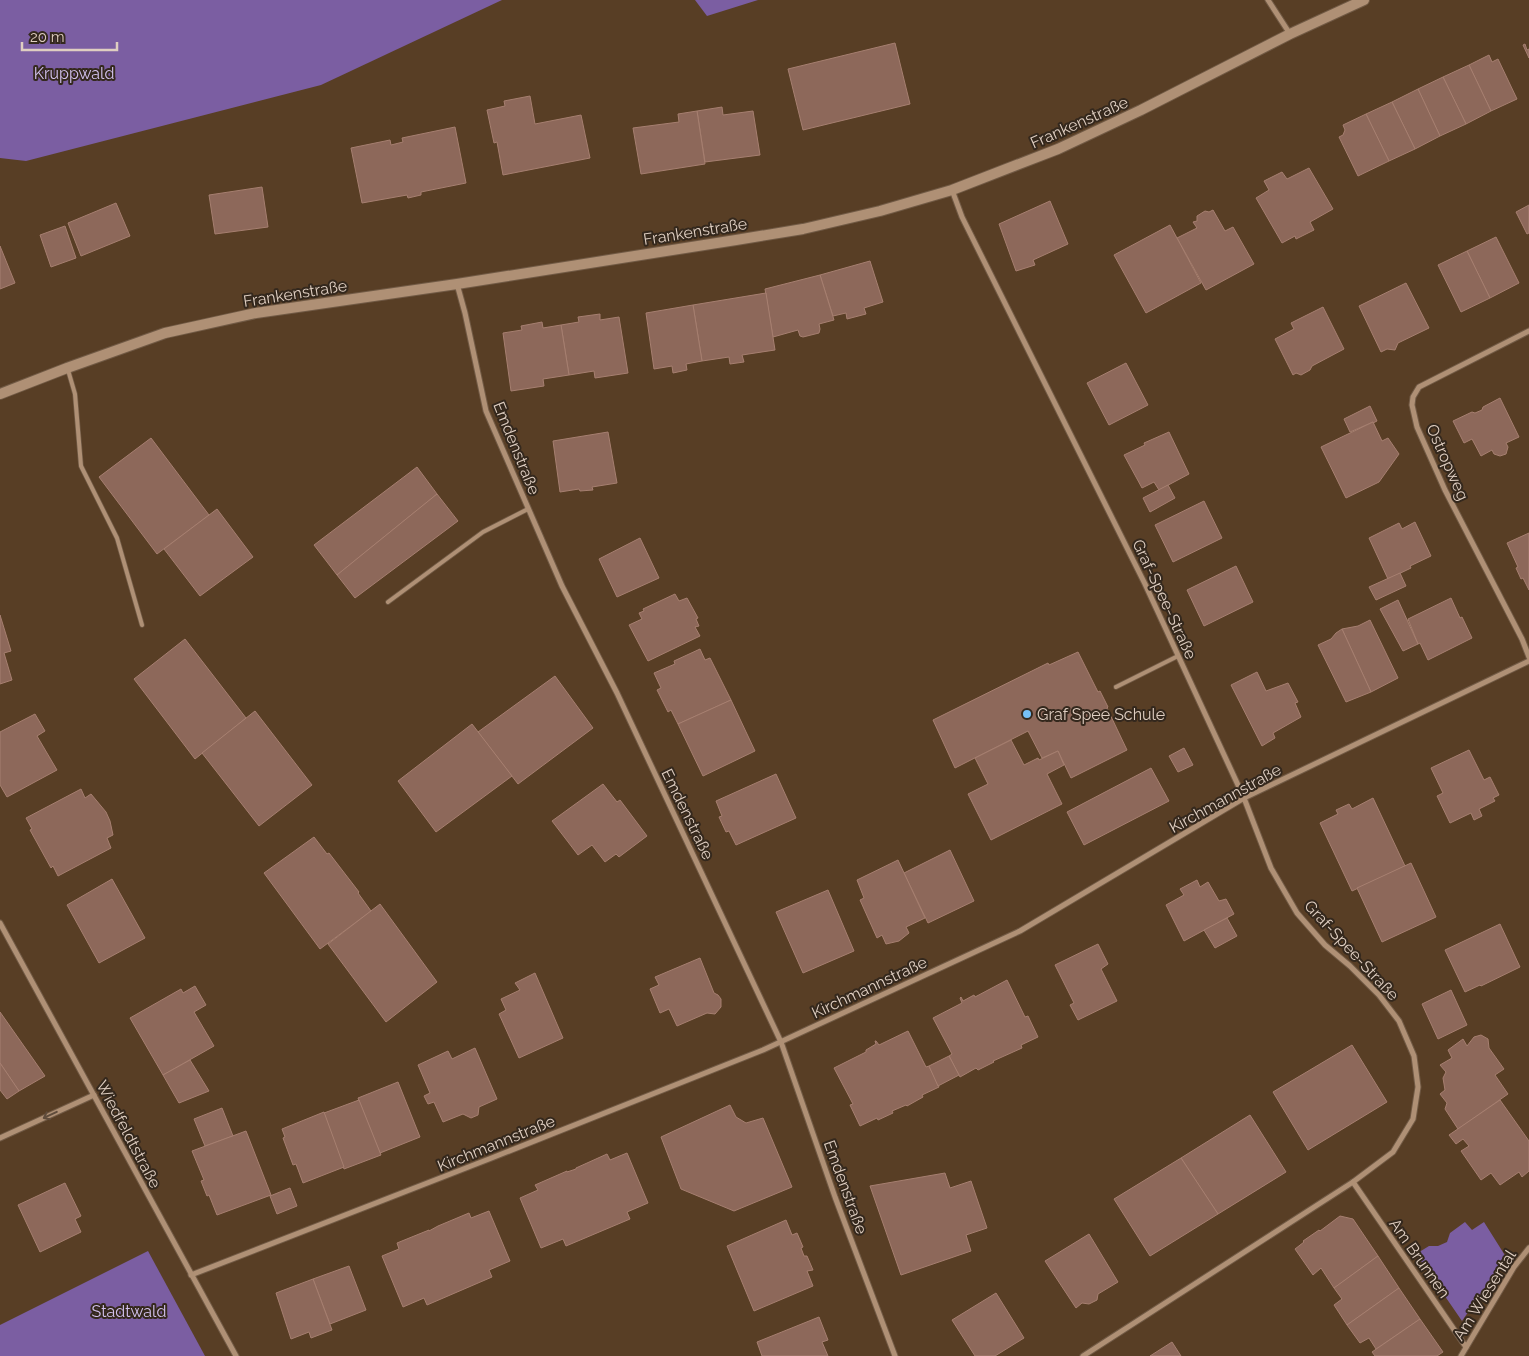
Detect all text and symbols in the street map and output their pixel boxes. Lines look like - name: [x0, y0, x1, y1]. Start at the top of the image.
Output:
- scale bar: [22, 20, 118, 52]
- text: 20 m: [30, 28, 65, 46]
- park label: Kruppwald: [34, 64, 114, 83]
- street label: Frankenstraße: [1027, 92, 1131, 152]
- street label: Frankenstraße: [642, 214, 748, 249]
- street label: Frankenstraße: [242, 276, 348, 311]
- street label: Emdenstraße: [489, 399, 544, 497]
- street label: Ostropweg: [1422, 421, 1473, 503]
- street label: Graf-Spee-Straße: [1128, 536, 1201, 662]
- place label: Graf Spee Schule: [1037, 705, 1165, 724]
- marker: Graf Spee Schule: [1021, 708, 1033, 720]
- street label: Kirchmannstraße: [1166, 760, 1284, 837]
- street label: Emdenstraße: [657, 766, 718, 863]
- street label: Graf-Spee-Straße: [1300, 896, 1403, 1004]
- street label: Kirchmannstraße: [809, 952, 930, 1022]
- street label: Wiedfeldtstraße: [92, 1077, 165, 1191]
- one-way arrow: [43, 1111, 58, 1120]
- street label: Kirchmannstraße: [435, 1111, 558, 1176]
- street label: Emdenstraße: [820, 1138, 871, 1237]
- street label: Am Brunnen: [1385, 1215, 1454, 1302]
- street label: Am Wiesental: [1449, 1246, 1520, 1344]
- park label: Stadtwald: [92, 1302, 166, 1321]

